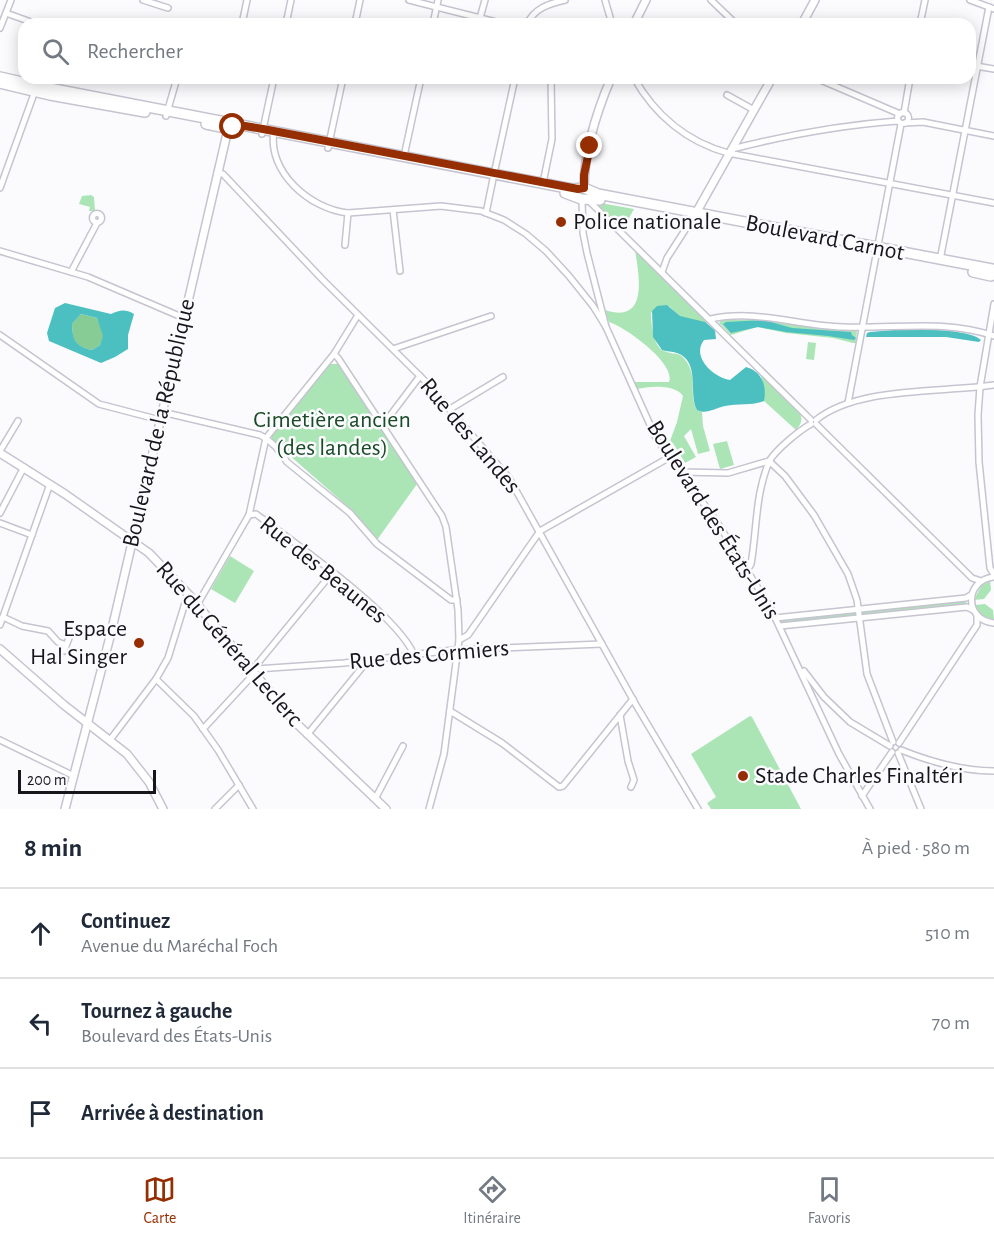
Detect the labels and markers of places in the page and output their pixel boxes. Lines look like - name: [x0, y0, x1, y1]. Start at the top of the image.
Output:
- place label: Police nationale: [573, 210, 721, 234]
- marker: Police nationale: [554, 215, 568, 229]
- place label: Espace Hal Singer: [30, 617, 127, 669]
- marker: Espace Hal Singer: [132, 636, 146, 650]
- place label: Stade Charles Finaltéri: [755, 764, 964, 788]
- marker: Stade Charles Finaltéri: [736, 769, 750, 783]

